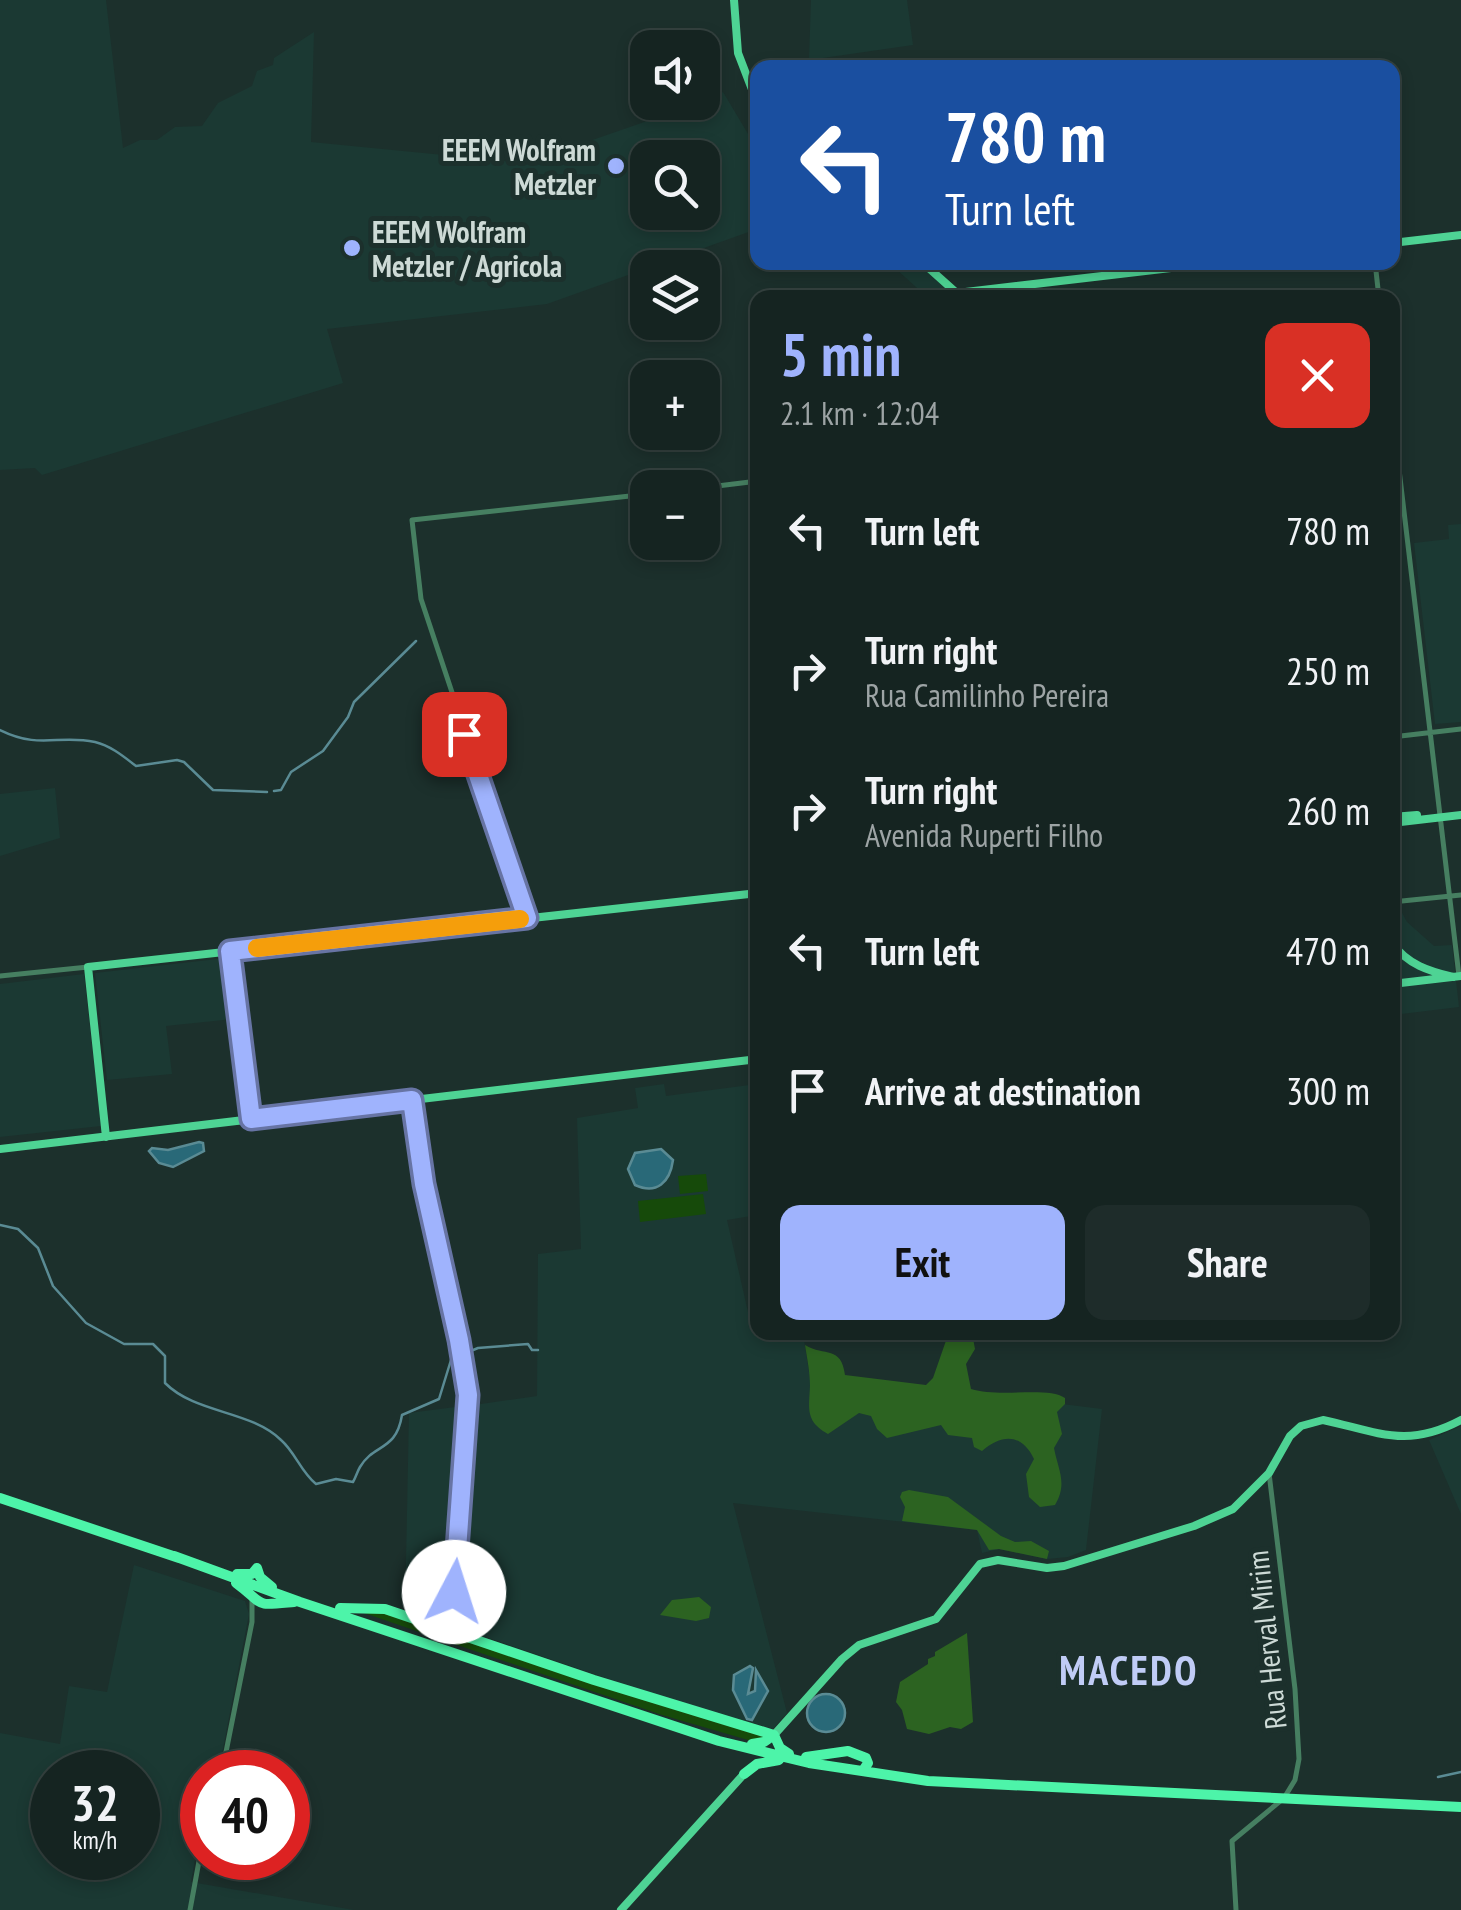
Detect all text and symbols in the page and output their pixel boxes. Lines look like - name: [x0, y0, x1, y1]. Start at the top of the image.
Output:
- map controls: [630, 30, 720, 560]
- button: sound: [630, 30, 720, 120]
- text: 780 m: [945, 91, 1106, 181]
- icon: left: [780, 100, 910, 230]
- place label: EEEM Wolfram Metzler: [442, 130, 596, 203]
- button: search: [630, 140, 720, 230]
- marker: EEEM Wolfram Metzler: [605, 155, 627, 177]
- text: Turn left: [945, 179, 1075, 237]
- place label: EEEM Wolfram Metzler / Agricola: [372, 212, 562, 285]
- marker: EEEM Wolfram Metzler / Agricola: [341, 237, 363, 259]
- button: layers: [630, 250, 720, 340]
- text: 5 min: [780, 315, 901, 393]
- button: close: [1265, 323, 1370, 428]
- button: +: [630, 360, 720, 450]
- text: 2.1 km · 12:04: [780, 392, 939, 434]
- button: −: [630, 470, 720, 560]
- icon: left: [780, 503, 835, 558]
- text: Turn left: [865, 506, 979, 555]
- text: 780 m: [1286, 506, 1370, 555]
- text: Turn right: [865, 625, 997, 674]
- icon: right: [780, 643, 835, 698]
- text: 250 m: [1286, 646, 1370, 695]
- text: Rua Camilinho Pereira: [865, 674, 1109, 716]
- pin: [422, 692, 507, 777]
- icon: arrive: [437, 707, 492, 762]
- text: Turn right: [865, 765, 997, 814]
- icon: right: [780, 783, 835, 838]
- text: 260 m: [1286, 786, 1370, 835]
- text: Avenida Ruperti Filho: [865, 814, 1103, 856]
- icon: left: [780, 923, 835, 978]
- text: Turn left: [865, 926, 979, 975]
- text: 470 m: [1286, 926, 1370, 975]
- icon: arrive: [780, 1063, 835, 1118]
- text: Arrive at destination: [865, 1066, 1141, 1115]
- text: 300 m: [1286, 1066, 1370, 1115]
- button: Exit: [780, 1205, 1065, 1320]
- button: Share: [1085, 1205, 1370, 1320]
- position arrow: [402, 1540, 506, 1644]
- street label: Rua Herval Mirim: [1237, 1549, 1295, 1731]
- district label: MACEDO: [1059, 1644, 1199, 1696]
- speed limit sign: 40: [180, 1750, 310, 1880]
- text: 32: [71, 1770, 119, 1835]
- text: km/h: [73, 1824, 117, 1856]

